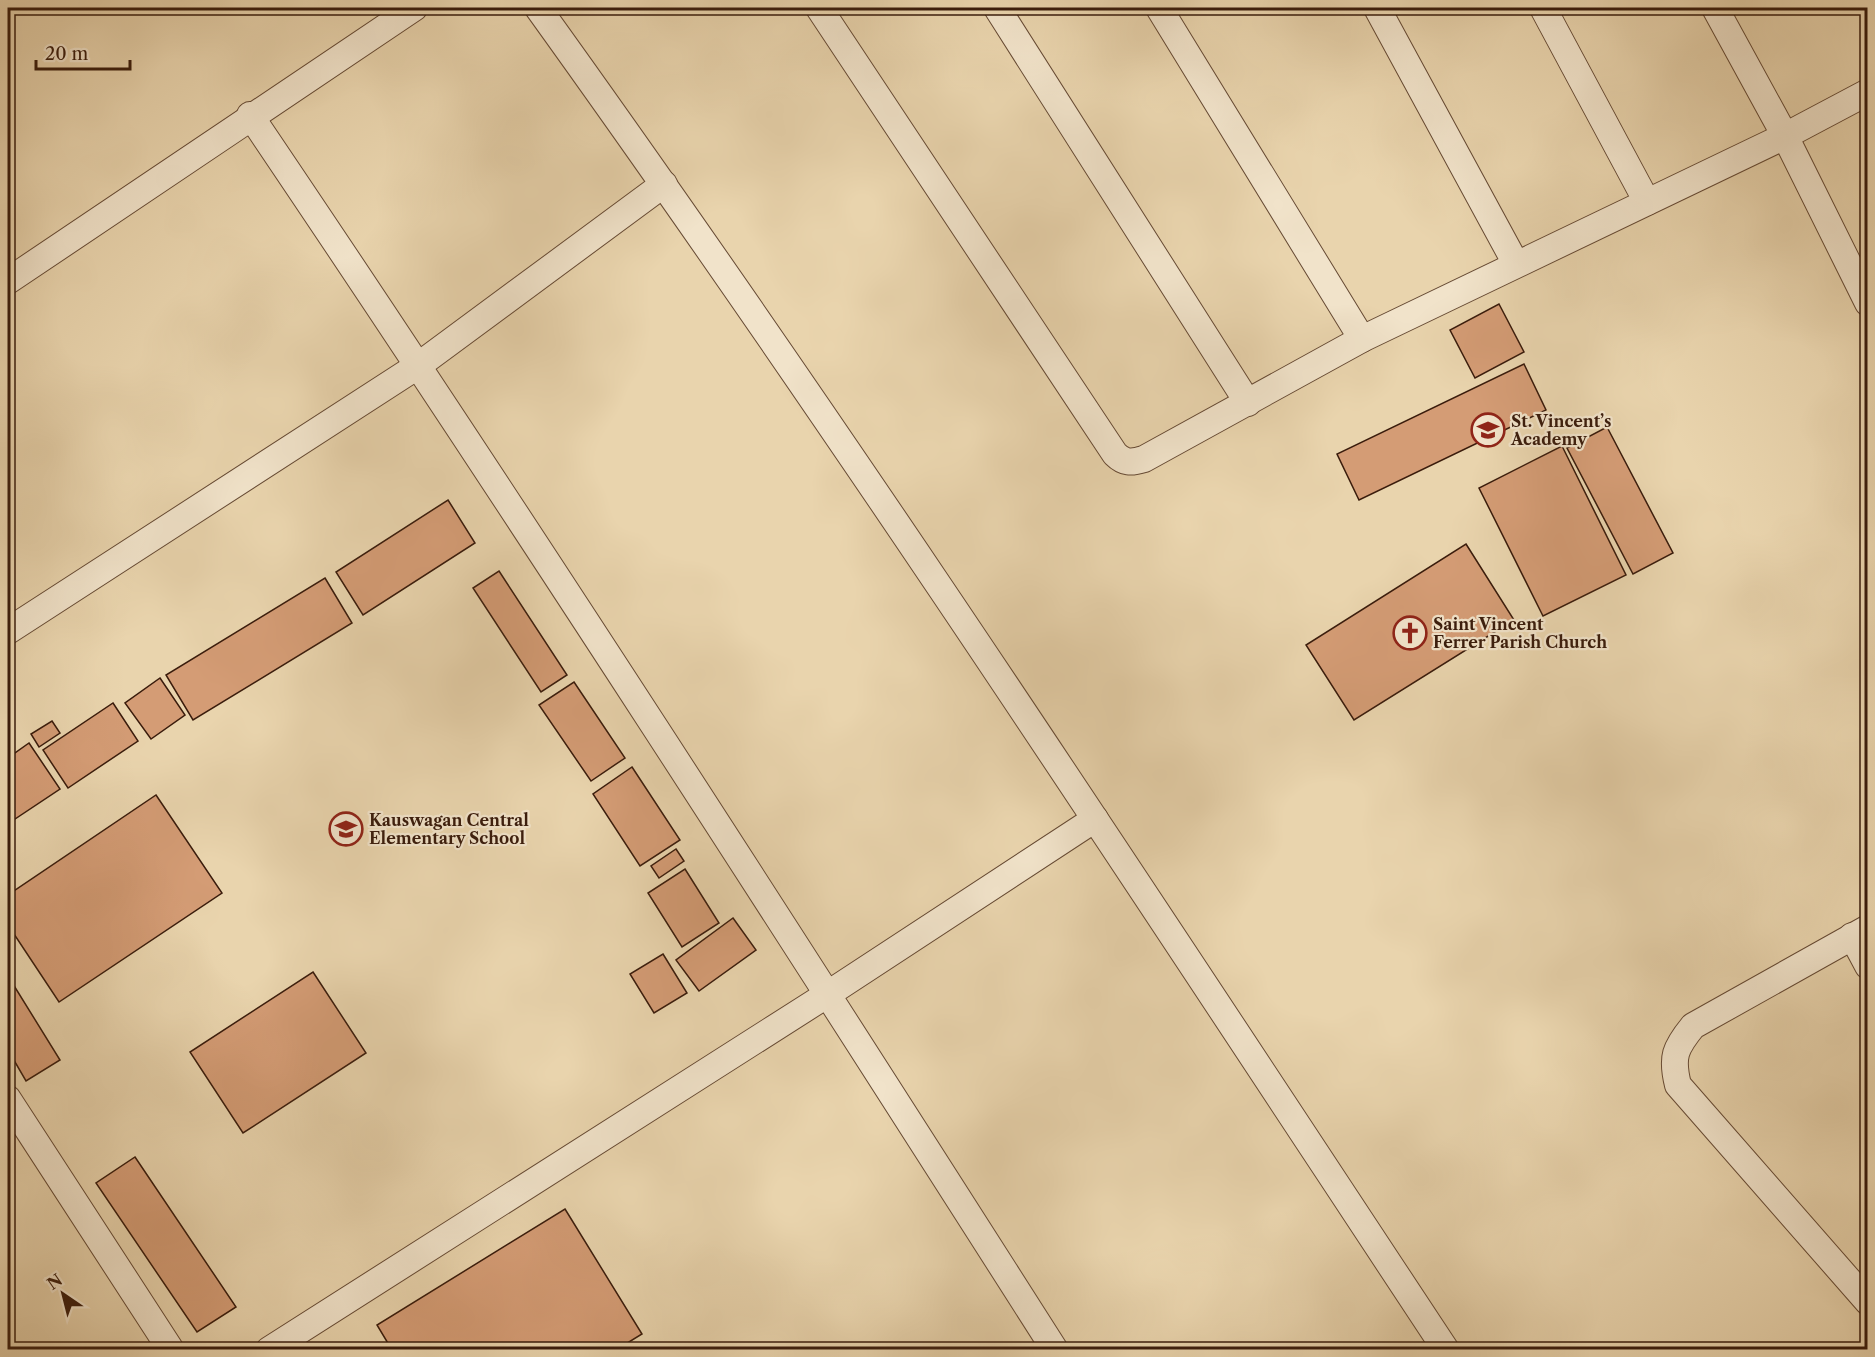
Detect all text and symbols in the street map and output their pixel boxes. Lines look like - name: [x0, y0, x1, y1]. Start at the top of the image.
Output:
- scale bar: [36, 33, 130, 71]
- text: 20 m: [45, 43, 89, 65]
- place label: St. Vincent’s Academy: [1510, 411, 1611, 449]
- school or university icon: St. Vincent’s Academy: [1470, 412, 1506, 448]
- place label: Saint Vincent Ferrer Parish Church: [1433, 614, 1607, 652]
- church icon: Saint Vincent Ferrer Parish Church: [1392, 615, 1428, 651]
- place label: Kauswagan Central Elementary School: [369, 810, 529, 848]
- school or university icon: Kauswagan Central Elementary School: [328, 811, 364, 847]
- north arrow: [33, 1264, 93, 1324]
- text: N: [43, 1269, 66, 1294]

